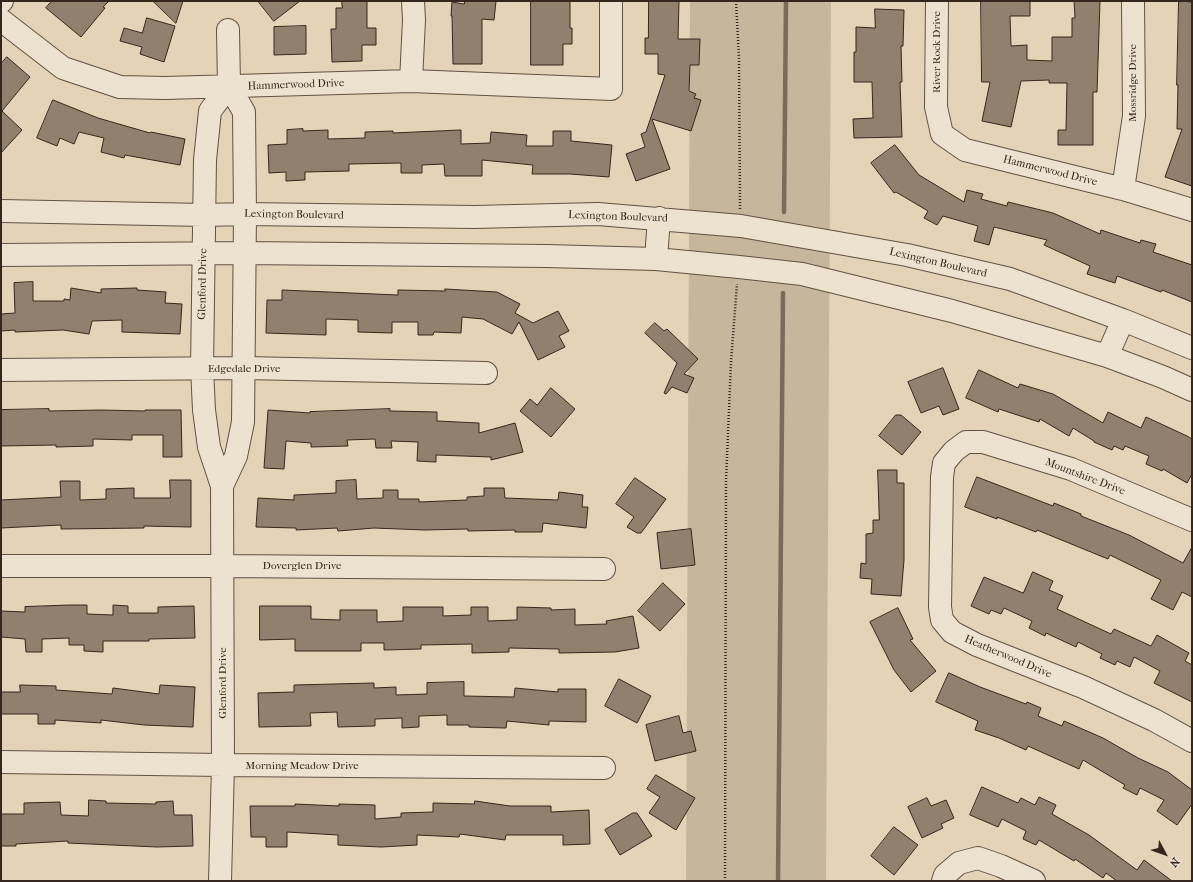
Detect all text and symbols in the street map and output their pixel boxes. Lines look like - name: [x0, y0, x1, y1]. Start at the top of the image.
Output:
- street label: River Rock Drive: [930, 11, 944, 93]
- street label: Mossridge Drive: [1126, 44, 1140, 122]
- street label: Hammerwood Drive: [248, 77, 344, 93]
- street label: Hammerwood Drive: [1002, 153, 1098, 189]
- street label: Lexington Boulevard: [244, 208, 344, 222]
- street label: Lexington Boulevard: [568, 209, 668, 225]
- street label: Lexington Boulevard: [888, 245, 988, 281]
- street label: Glenford Drive: [196, 248, 210, 320]
- street label: Edgedale Drive: [208, 362, 280, 376]
- street label: Mountshire Drive: [1043, 456, 1127, 498]
- street label: Doverglen Drive: [262, 559, 342, 573]
- street label: Heatherwood Drive: [962, 633, 1054, 681]
- street label: Glenford Drive: [216, 647, 230, 719]
- street label: Morning Meadow Drive: [245, 759, 359, 773]
- north arrow: [1145, 834, 1185, 874]
- text: N: [1167, 855, 1182, 870]

